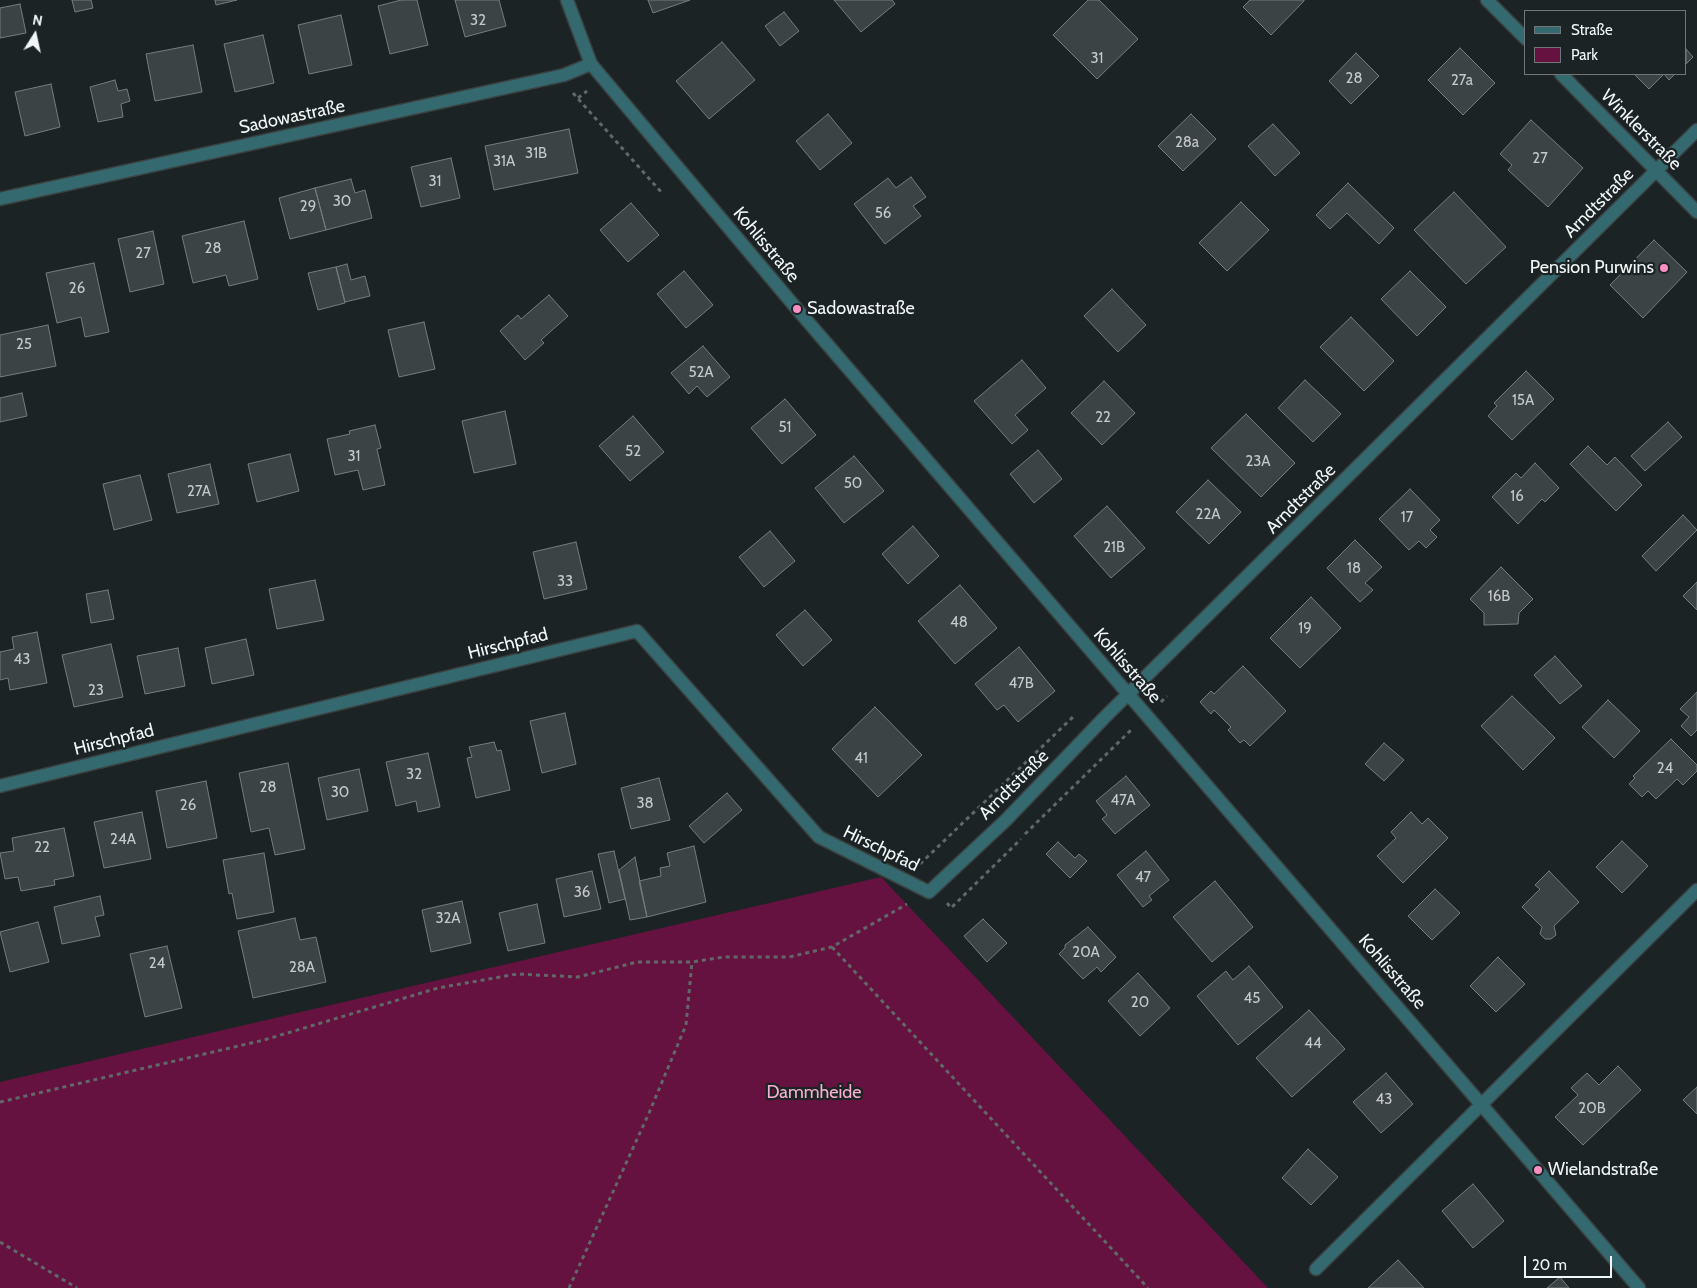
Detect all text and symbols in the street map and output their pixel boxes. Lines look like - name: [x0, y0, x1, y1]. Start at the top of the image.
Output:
- north arrow: [10, 10, 60, 60]
- legend: [1524, 10, 1687, 75]
- text: N: [31, 11, 44, 30]
- house number: 32: [470, 12, 486, 30]
- text: Straße: [1571, 21, 1613, 39]
- text: Park: [1571, 46, 1598, 64]
- house number: 31: [1090, 50, 1104, 68]
- house number: 28: [1346, 70, 1362, 88]
- house number: 27a: [1451, 72, 1473, 90]
- street label: Winklerstraße: [1596, 85, 1686, 175]
- street label: Sadowastraße: [237, 95, 347, 139]
- house number: 28a: [1175, 134, 1199, 152]
- house number: 31B: [525, 145, 547, 163]
- house number: 27: [1532, 150, 1548, 168]
- house number: 31A: [493, 153, 515, 171]
- street label: Arndtstraße: [1559, 163, 1639, 243]
- house number: 31: [428, 173, 442, 191]
- house number: 30: [333, 193, 351, 211]
- house number: 29: [300, 198, 316, 216]
- street label: Kohlisstraße: [728, 203, 804, 287]
- house number: 56: [875, 205, 891, 223]
- house number: 28: [205, 240, 221, 258]
- house number: 27: [135, 245, 151, 263]
- place label: Pension Purwins: [1530, 257, 1654, 279]
- marker: Pension Purwins: [1658, 262, 1670, 274]
- house number: 26: [69, 280, 85, 298]
- place label: Sadowastraße: [807, 298, 915, 320]
- marker: Sadowastraße: [791, 303, 803, 315]
- house number: 25: [16, 336, 32, 354]
- house number: 52A: [688, 364, 714, 382]
- house number: 15A: [1512, 392, 1534, 410]
- house number: 22: [1095, 409, 1111, 427]
- house number: 51: [778, 419, 792, 437]
- house number: 52: [625, 443, 641, 461]
- house number: 31: [347, 448, 361, 466]
- house number: 23A: [1245, 453, 1271, 471]
- street label: Arndtstraße: [1261, 459, 1341, 539]
- house number: 50: [844, 475, 862, 493]
- house number: 27A: [187, 483, 211, 501]
- house number: 16: [1510, 488, 1524, 506]
- house number: 22A: [1196, 506, 1220, 524]
- house number: 17: [1401, 509, 1413, 527]
- house number: 21B: [1103, 539, 1125, 557]
- house number: 18: [1347, 560, 1361, 578]
- house number: 33: [557, 573, 573, 591]
- house number: 16B: [1488, 588, 1510, 606]
- house number: 48: [950, 614, 968, 632]
- house number: 19: [1298, 620, 1312, 638]
- street label: Hirschpfad: [466, 624, 550, 664]
- street label: Kohlisstraße: [1089, 624, 1165, 708]
- house number: 43: [14, 651, 30, 669]
- house number: 47B: [1008, 675, 1034, 693]
- house number: 23: [88, 682, 104, 700]
- street label: Hirschpfad: [72, 720, 156, 760]
- street label: Arndtstraße: [974, 745, 1054, 825]
- house number: 41: [854, 750, 868, 768]
- house number: 24: [1657, 760, 1673, 778]
- house number: 32: [406, 766, 422, 784]
- house number: 28: [260, 779, 276, 797]
- house number: 30: [331, 784, 349, 802]
- house number: 47A: [1111, 792, 1135, 810]
- house number: 38: [636, 795, 654, 813]
- house number: 26: [180, 797, 196, 815]
- street label: Hirschpfad: [839, 821, 923, 877]
- house number: 24A: [110, 831, 136, 849]
- house number: 22: [34, 839, 50, 857]
- house number: 47: [1135, 869, 1151, 887]
- house number: 36: [574, 884, 590, 902]
- house number: 32A: [435, 910, 461, 928]
- street label: Kohlisstraße: [1354, 930, 1430, 1014]
- house number: 20A: [1072, 944, 1100, 962]
- house number: 24: [149, 955, 165, 973]
- house number: 28A: [289, 959, 315, 977]
- house number: 45: [1244, 990, 1260, 1008]
- house number: 20: [1131, 994, 1149, 1012]
- house number: 44: [1304, 1035, 1322, 1053]
- park label: Dammheide: [766, 1082, 862, 1104]
- house number: 43: [1376, 1091, 1392, 1109]
- house number: 20B: [1578, 1100, 1606, 1118]
- place label: Wielandstraße: [1548, 1159, 1658, 1181]
- marker: Wielandstraße: [1532, 1164, 1544, 1176]
- scale bar: [1527, 1246, 1614, 1278]
- text: 20 m: [1532, 1256, 1567, 1274]

